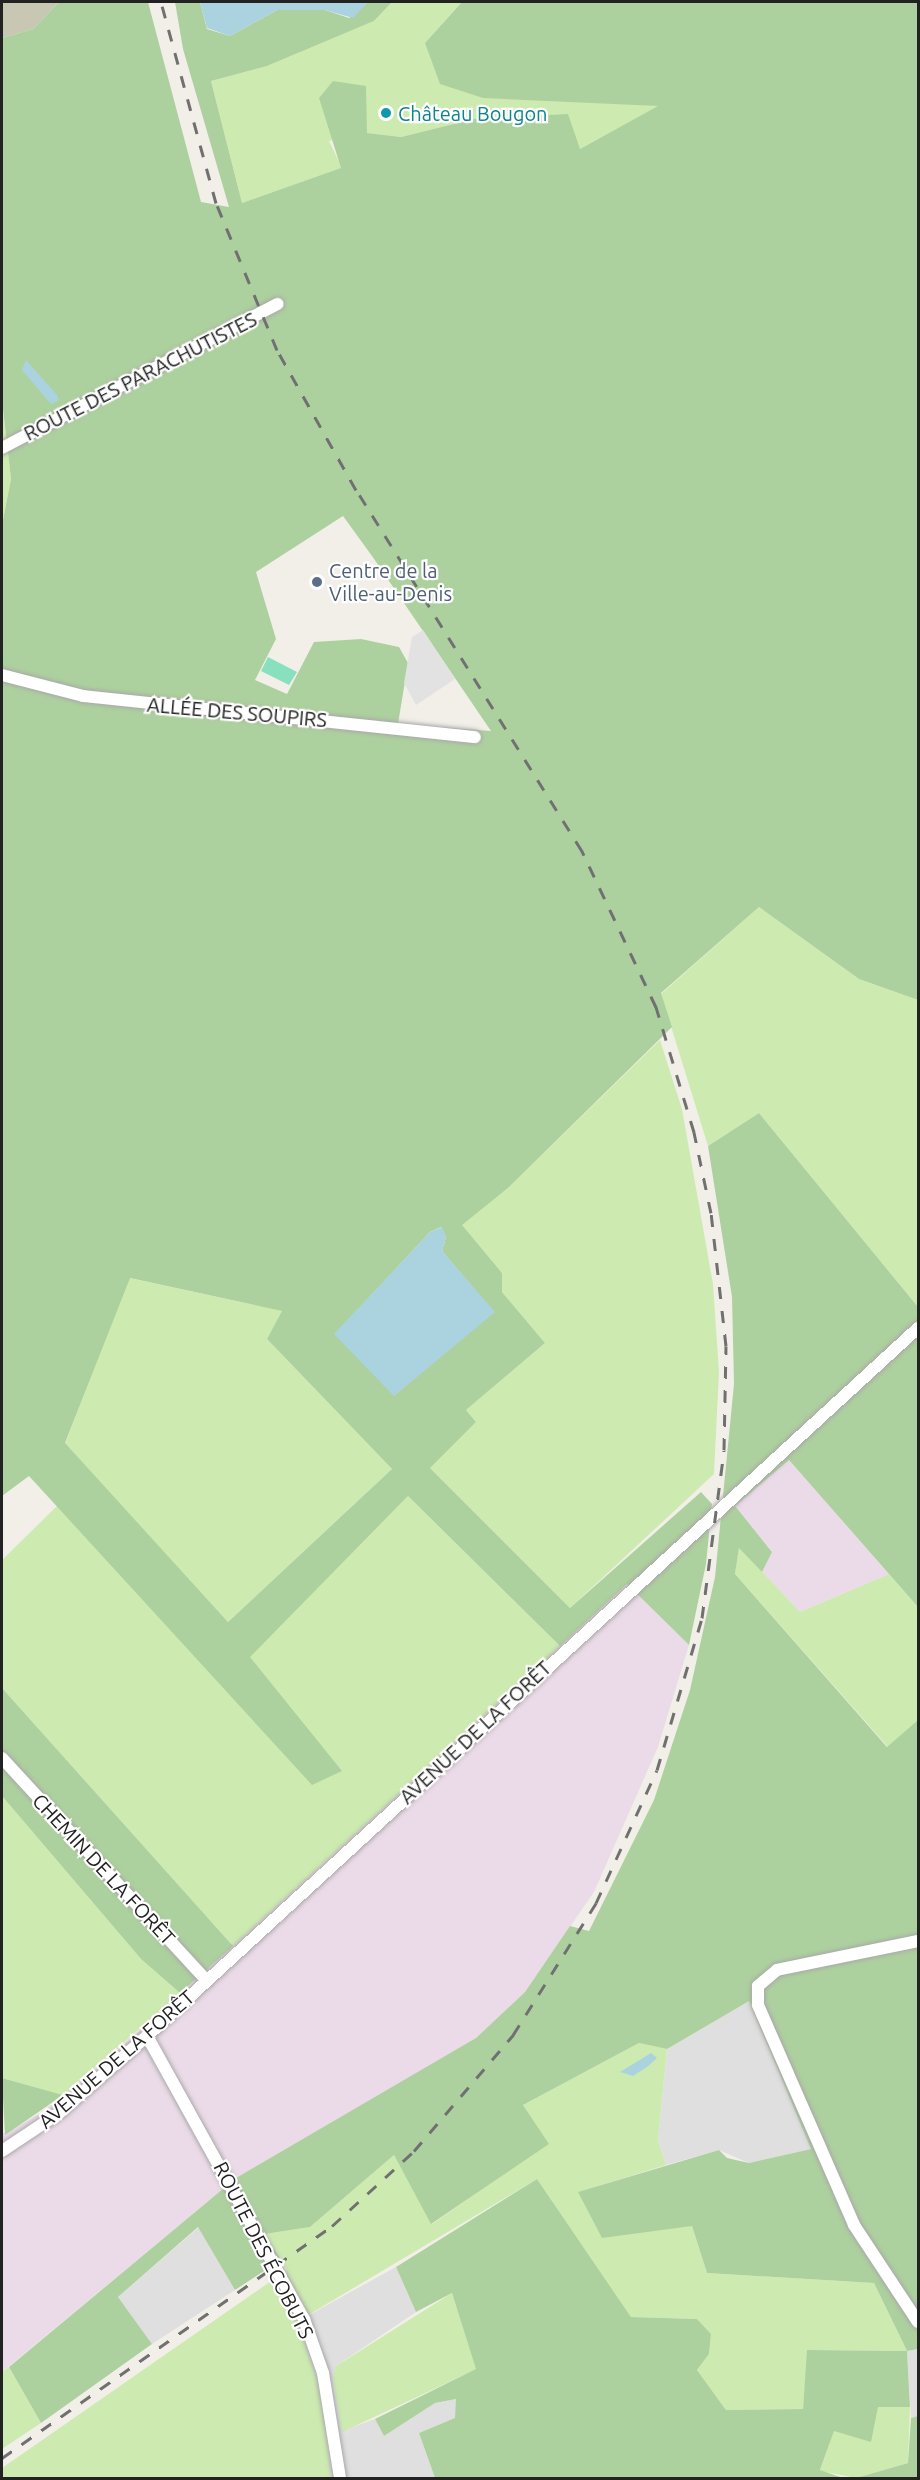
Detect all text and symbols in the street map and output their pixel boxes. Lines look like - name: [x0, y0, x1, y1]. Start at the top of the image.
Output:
- place label: Château Bougon: [398, 101, 548, 125]
- marker: Château Bougon: [379, 106, 393, 120]
- street label: ROUTE DES PARACHUTISTES: [19, 307, 261, 445]
- place label: Centre de la Ville-au-Denis: [329, 558, 452, 605]
- marker: Centre de la Ville-au-Denis: [310, 575, 324, 589]
- street label: ALLÉE DES SOUPIRS: [146, 692, 328, 732]
- street label: AVENUE DE LA FORÊT: [394, 1655, 556, 1809]
- street label: CHEMIN DE LA FORÊT: [28, 1788, 180, 1950]
- street label: AVENUE DE LA FORÊT: [33, 1985, 199, 2133]
- street label: ROUTE DES ÉCOBUTS: [209, 2158, 319, 2342]

